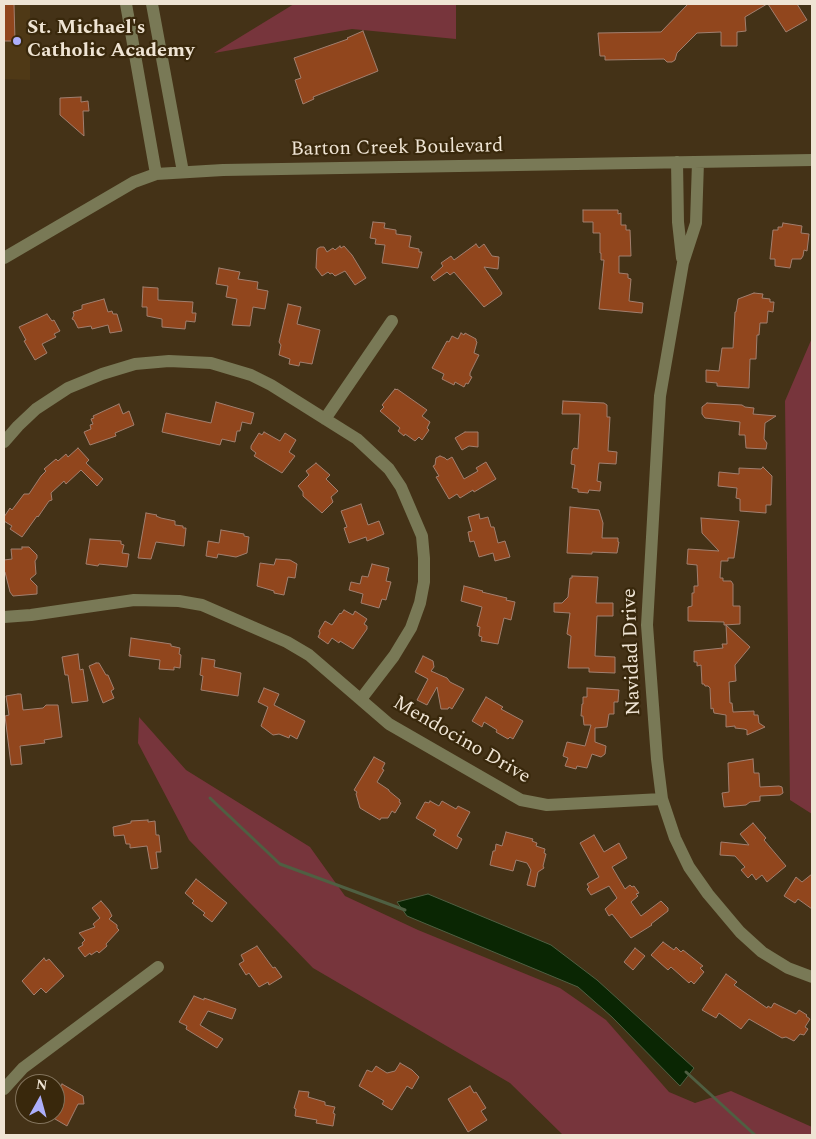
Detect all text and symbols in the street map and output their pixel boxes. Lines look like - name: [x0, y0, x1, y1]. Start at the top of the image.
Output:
- place label: St. Michael's Catholic Academy: [27, 17, 194, 64]
- marker: St. Michael's Catholic Academy: [11, 35, 23, 47]
- street label: Barton Creek Boulevard: [290, 135, 504, 163]
- street label: Navidad Drive: [619, 588, 647, 716]
- street label: Mendocino Drive: [388, 692, 534, 790]
- text: N: [35, 1073, 49, 1096]
- north arrow: [15, 1074, 65, 1124]

